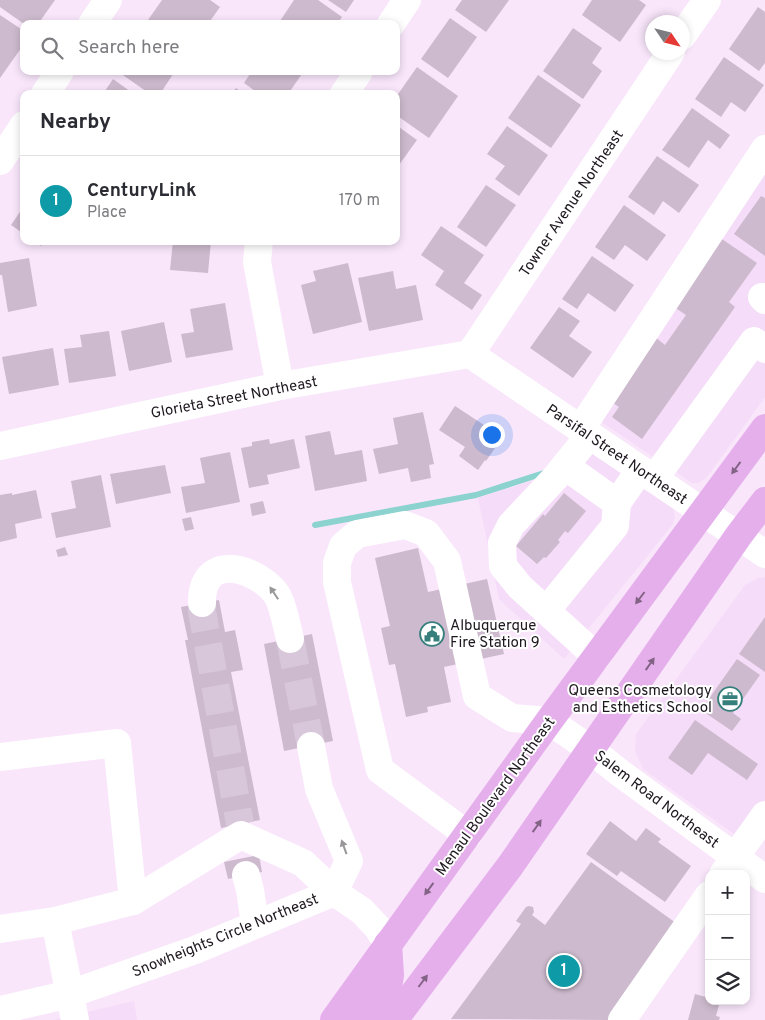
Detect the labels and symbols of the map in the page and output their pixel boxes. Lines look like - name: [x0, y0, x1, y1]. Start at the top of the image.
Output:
- north arrow: [645, 15, 690, 60]
- street label: Towner Avenue Northeast: [516, 127, 629, 281]
- street label: Glorieta Street Northeast: [149, 373, 319, 424]
- street label: Parsifal Street Northeast: [542, 401, 690, 510]
- your location: [479, 422, 505, 448]
- one-way arrow: [732, 461, 742, 474]
- one-way arrow: [269, 586, 279, 600]
- one-way arrow: [635, 591, 645, 605]
- place label: Albuquerque Fire Station 9: [450, 617, 540, 653]
- public building icon: Albuquerque Fire Station 9: [419, 621, 445, 647]
- one-way arrow: [645, 657, 655, 671]
- place label: Queens Cosmetology and Esthetics School: [568, 682, 712, 718]
- office icon: Queens Cosmetology and Esthetics School: [717, 686, 743, 712]
- street label: Menaul Boulevard Northeast: [432, 714, 560, 880]
- street label: Salem Road Northeast: [590, 747, 722, 853]
- one-way arrow: [532, 819, 542, 833]
- one-way arrow: [340, 840, 347, 855]
- one-way arrow: [424, 882, 434, 895]
- street label: Snowheights Circle Northeast: [130, 890, 322, 983]
- pin: 1: [548, 952, 580, 990]
- one-way arrow: [418, 974, 428, 988]

